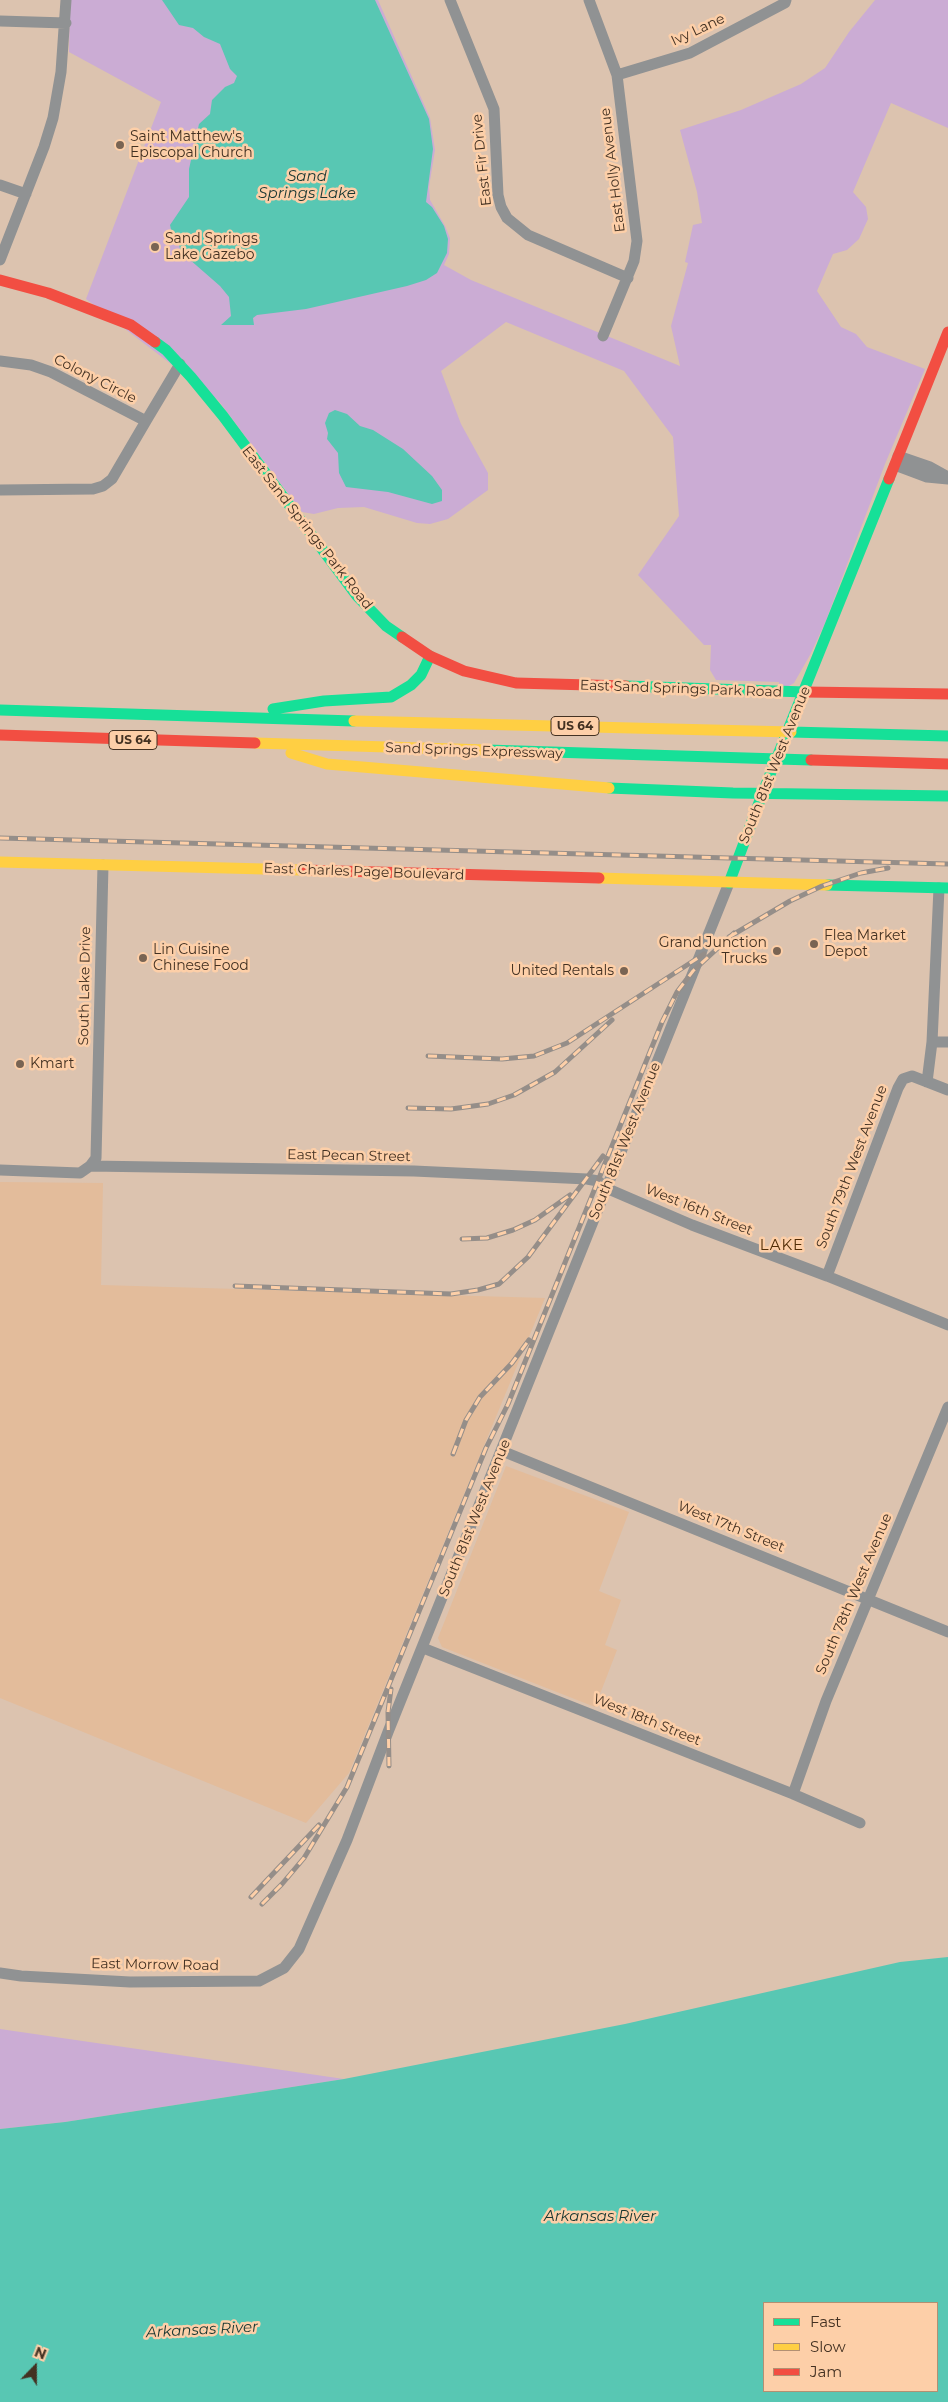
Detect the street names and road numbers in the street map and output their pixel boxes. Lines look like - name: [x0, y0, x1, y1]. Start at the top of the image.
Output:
- street label: Ivy Lane: [668, 10, 728, 50]
- street label: East Holly Avenue: [597, 107, 629, 233]
- street label: East Fir Drive: [469, 113, 495, 207]
- street label: Colony Circle: [51, 351, 139, 407]
- street label: East Sand Springs Park Road: [238, 443, 376, 613]
- street label: East Sand Springs Park Road: [580, 677, 782, 701]
- street label: South 81st West Avenue: [736, 684, 814, 846]
- road number: US 64: [551, 716, 599, 736]
- road number: US 64: [109, 730, 157, 750]
- street label: Sand Springs Expressway: [385, 740, 563, 762]
- street label: East Charles Page Boulevard: [263, 860, 465, 884]
- street label: South Lake Drive: [76, 926, 94, 1046]
- street label: South 81st West Avenue: [586, 1060, 664, 1222]
- street label: South 79th West Avenue: [813, 1083, 891, 1251]
- street label: East Pecan Street: [287, 1147, 411, 1165]
- street label: West 16th Street: [643, 1181, 755, 1239]
- street label: South 81st West Avenue: [436, 1437, 514, 1599]
- street label: West 17th Street: [675, 1498, 787, 1556]
- street label: South 78th West Avenue: [812, 1511, 896, 1677]
- street label: West 18th Street: [591, 1691, 703, 1749]
- street label: East Morrow Road: [91, 1955, 219, 1975]

